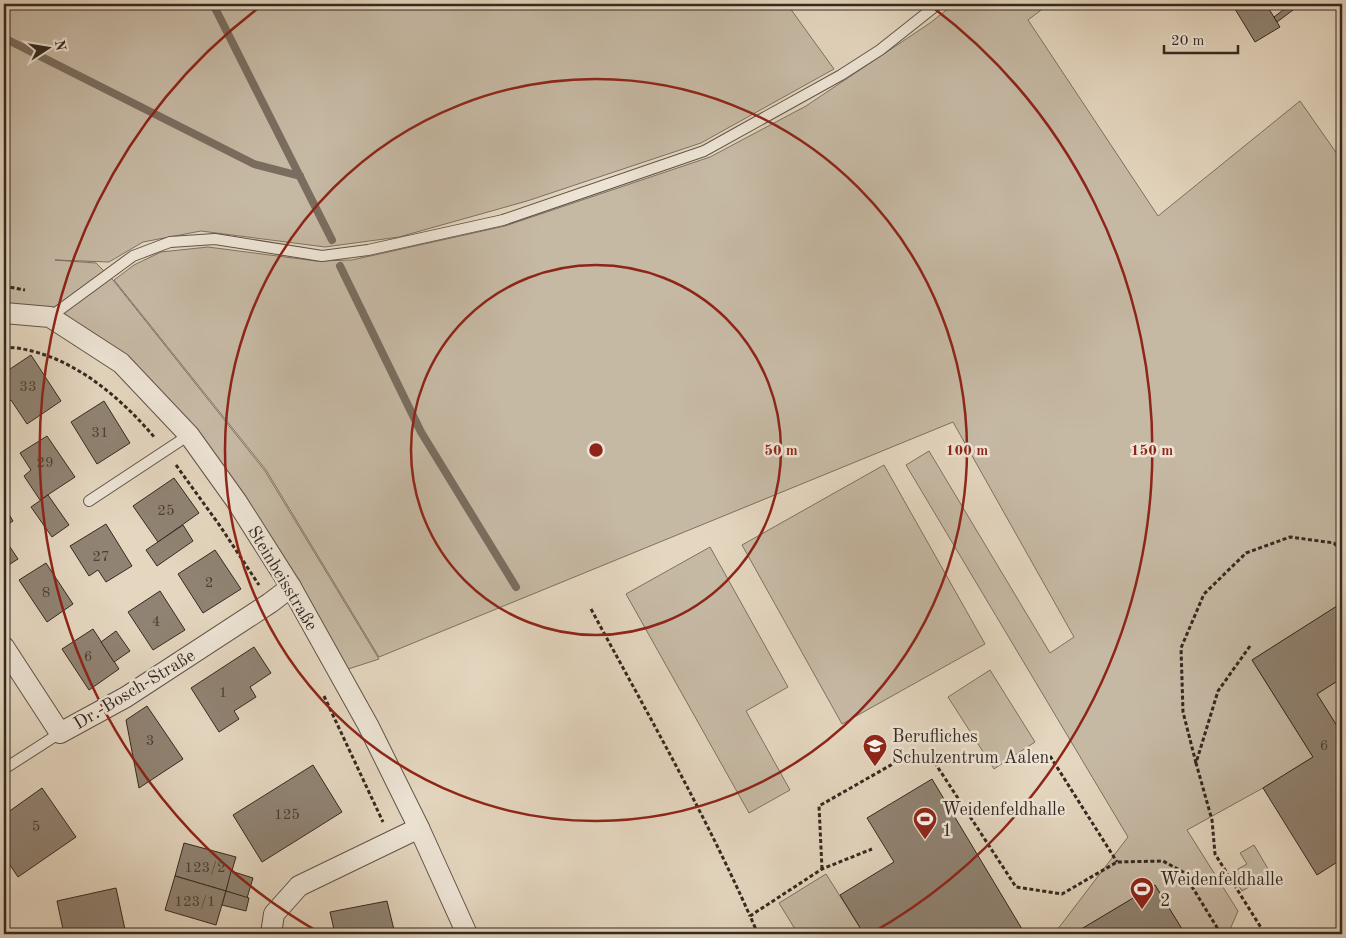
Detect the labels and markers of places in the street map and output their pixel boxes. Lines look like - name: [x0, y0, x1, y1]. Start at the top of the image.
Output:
- centre of rings: [587, 441, 605, 459]
- place label: Berufliches Schulzentrum Aalen: [892, 728, 1050, 767]
- school or university icon: Berufliches Schulzentrum Aalen: [862, 733, 888, 767]
- place label: Weidenfeldhalle 1: [942, 801, 1065, 840]
- sports icon: Weidenfeldhalle 1: [912, 806, 938, 840]
- place label: Weidenfeldhalle 2: [1160, 871, 1283, 910]
- sports icon: Weidenfeldhalle 2: [1129, 876, 1155, 910]

